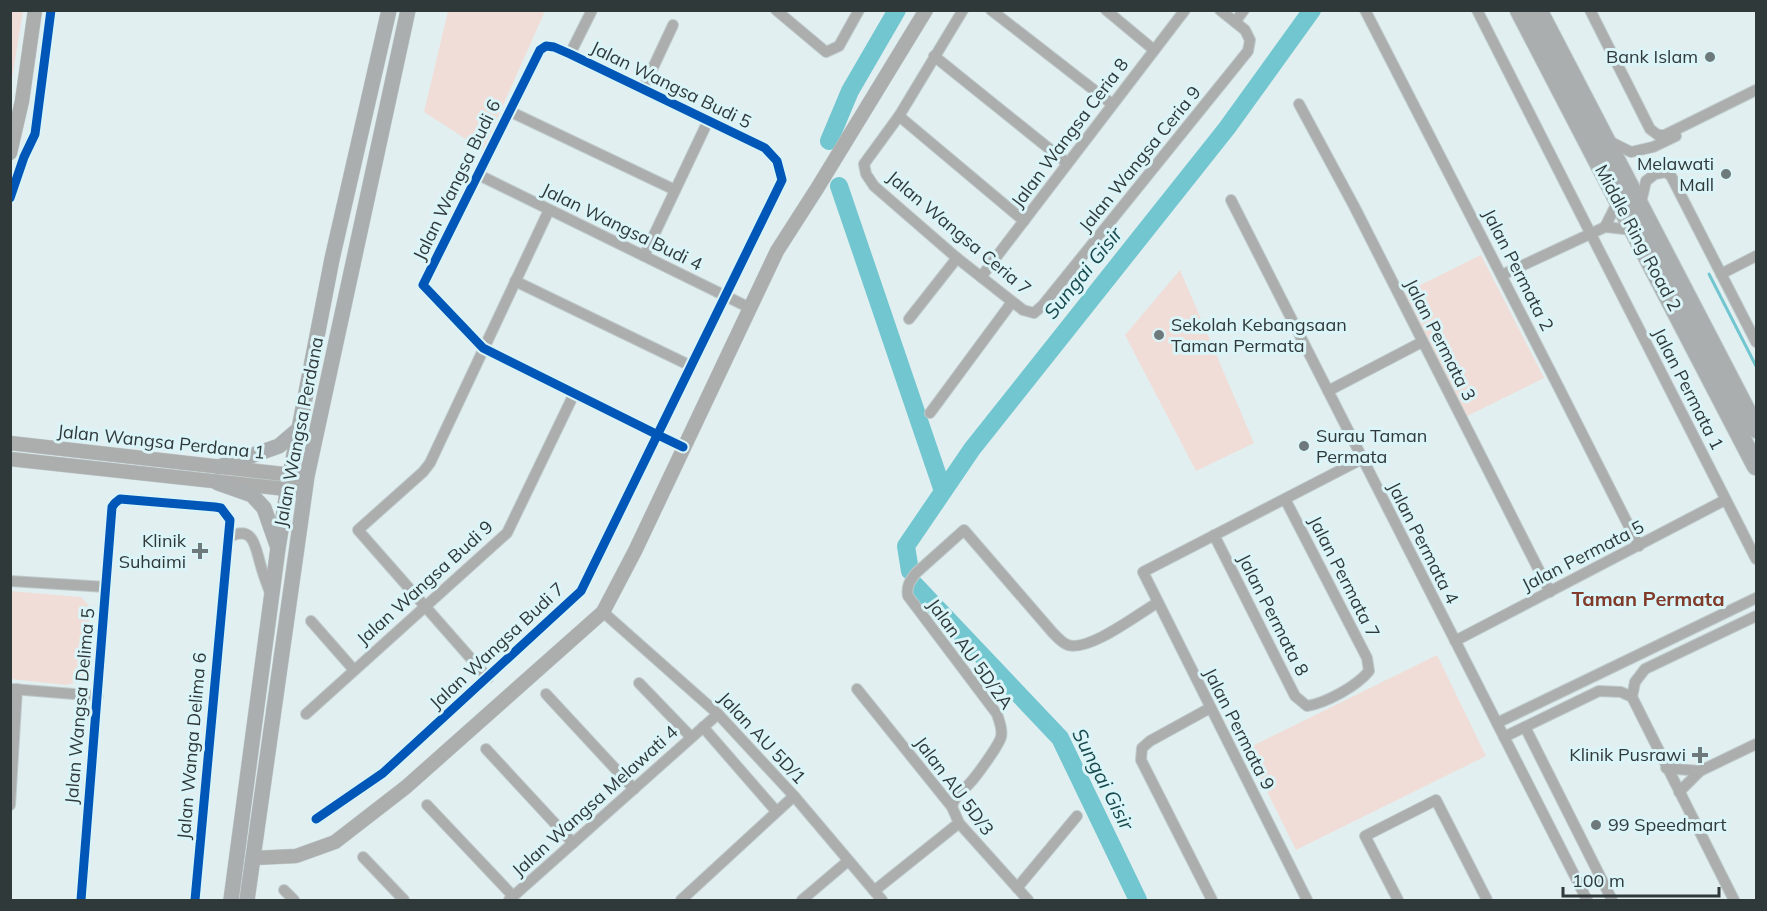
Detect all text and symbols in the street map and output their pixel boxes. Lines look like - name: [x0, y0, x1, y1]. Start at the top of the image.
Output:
- street label: Jalan Wangsa Budi 5: [587, 36, 755, 134]
- place label: Bank Islam: [1606, 45, 1698, 68]
- marker: Bank Islam: [1703, 50, 1717, 64]
- street label: Jalan Wangsa Ceria 8: [1006, 53, 1133, 212]
- street label: Jalan Wangsa Ceria 9: [1074, 81, 1206, 236]
- street label: Jalan Wangsa Budi 6: [408, 96, 505, 264]
- place label: Melawati Mall: [1637, 152, 1714, 196]
- street label: Middle Ring Road 2: [1590, 161, 1687, 315]
- street label: Jalan Wangsa Ceria 7: [883, 166, 1036, 300]
- marker: Melawati Mall: [1719, 167, 1733, 181]
- street label: Jalan Wangsa Budi 4: [538, 178, 706, 276]
- street label: Jalan Permata 2: [1478, 205, 1559, 335]
- water label: Sungai Gisir: [1038, 221, 1128, 324]
- street label: Jalan Permata 3: [1400, 275, 1481, 405]
- place label: Sekolah Kebangsaan Taman Permata: [1171, 313, 1347, 357]
- street label: Jalan Permata 1: [1648, 324, 1729, 454]
- marker: Sekolah Kebangsaan Taman Permata: [1152, 328, 1166, 342]
- street label: Jalan Wangsa Perdana: [269, 335, 328, 529]
- street label: Jalan Wangsa Perdana 1: [56, 419, 266, 464]
- place label: Surau Taman Permata: [1316, 424, 1427, 468]
- marker: Surau Taman Permata: [1297, 439, 1311, 453]
- street label: Jalan Permata 4: [1383, 478, 1464, 608]
- street label: Jalan Permata 7: [1304, 512, 1385, 642]
- street label: Jalan Wangsa Budi 9: [352, 515, 498, 650]
- street label: Jalan Permata 5: [1518, 515, 1648, 596]
- place label: Klinik Suhaimi: [119, 529, 187, 573]
- marker: Klinik Suhaimi: [191, 542, 209, 560]
- street label: Jalan Permata 8: [1233, 550, 1314, 680]
- street label: Jalan Wangsa Budi 7: [425, 577, 569, 714]
- district label: Taman Permata: [1571, 586, 1725, 611]
- street label: Jalan AU 5D/2A: [923, 594, 1018, 714]
- street label: Jalan Wangsa Delima 5: [59, 607, 100, 805]
- street label: Jalan Wanga Delima 6: [172, 651, 211, 840]
- street label: Jalan Permata 9: [1199, 664, 1280, 794]
- street label: Jalan AU 5D/1: [714, 687, 811, 789]
- street label: Jalan Wangsa Melawati 4: [507, 720, 682, 881]
- water label: Sungai Gisir: [1067, 724, 1140, 835]
- street label: Jalan AU 5D/3: [910, 732, 999, 840]
- place label: Klinik Pusrawi: [1569, 743, 1686, 766]
- marker: Klinik Pusrawi: [1691, 746, 1709, 764]
- place label: 99 Speedmart: [1608, 813, 1727, 836]
- marker: 99 Speedmart: [1589, 818, 1603, 832]
- scale bar: [1563, 860, 1719, 898]
- text: 100 m: [1572, 869, 1625, 892]

